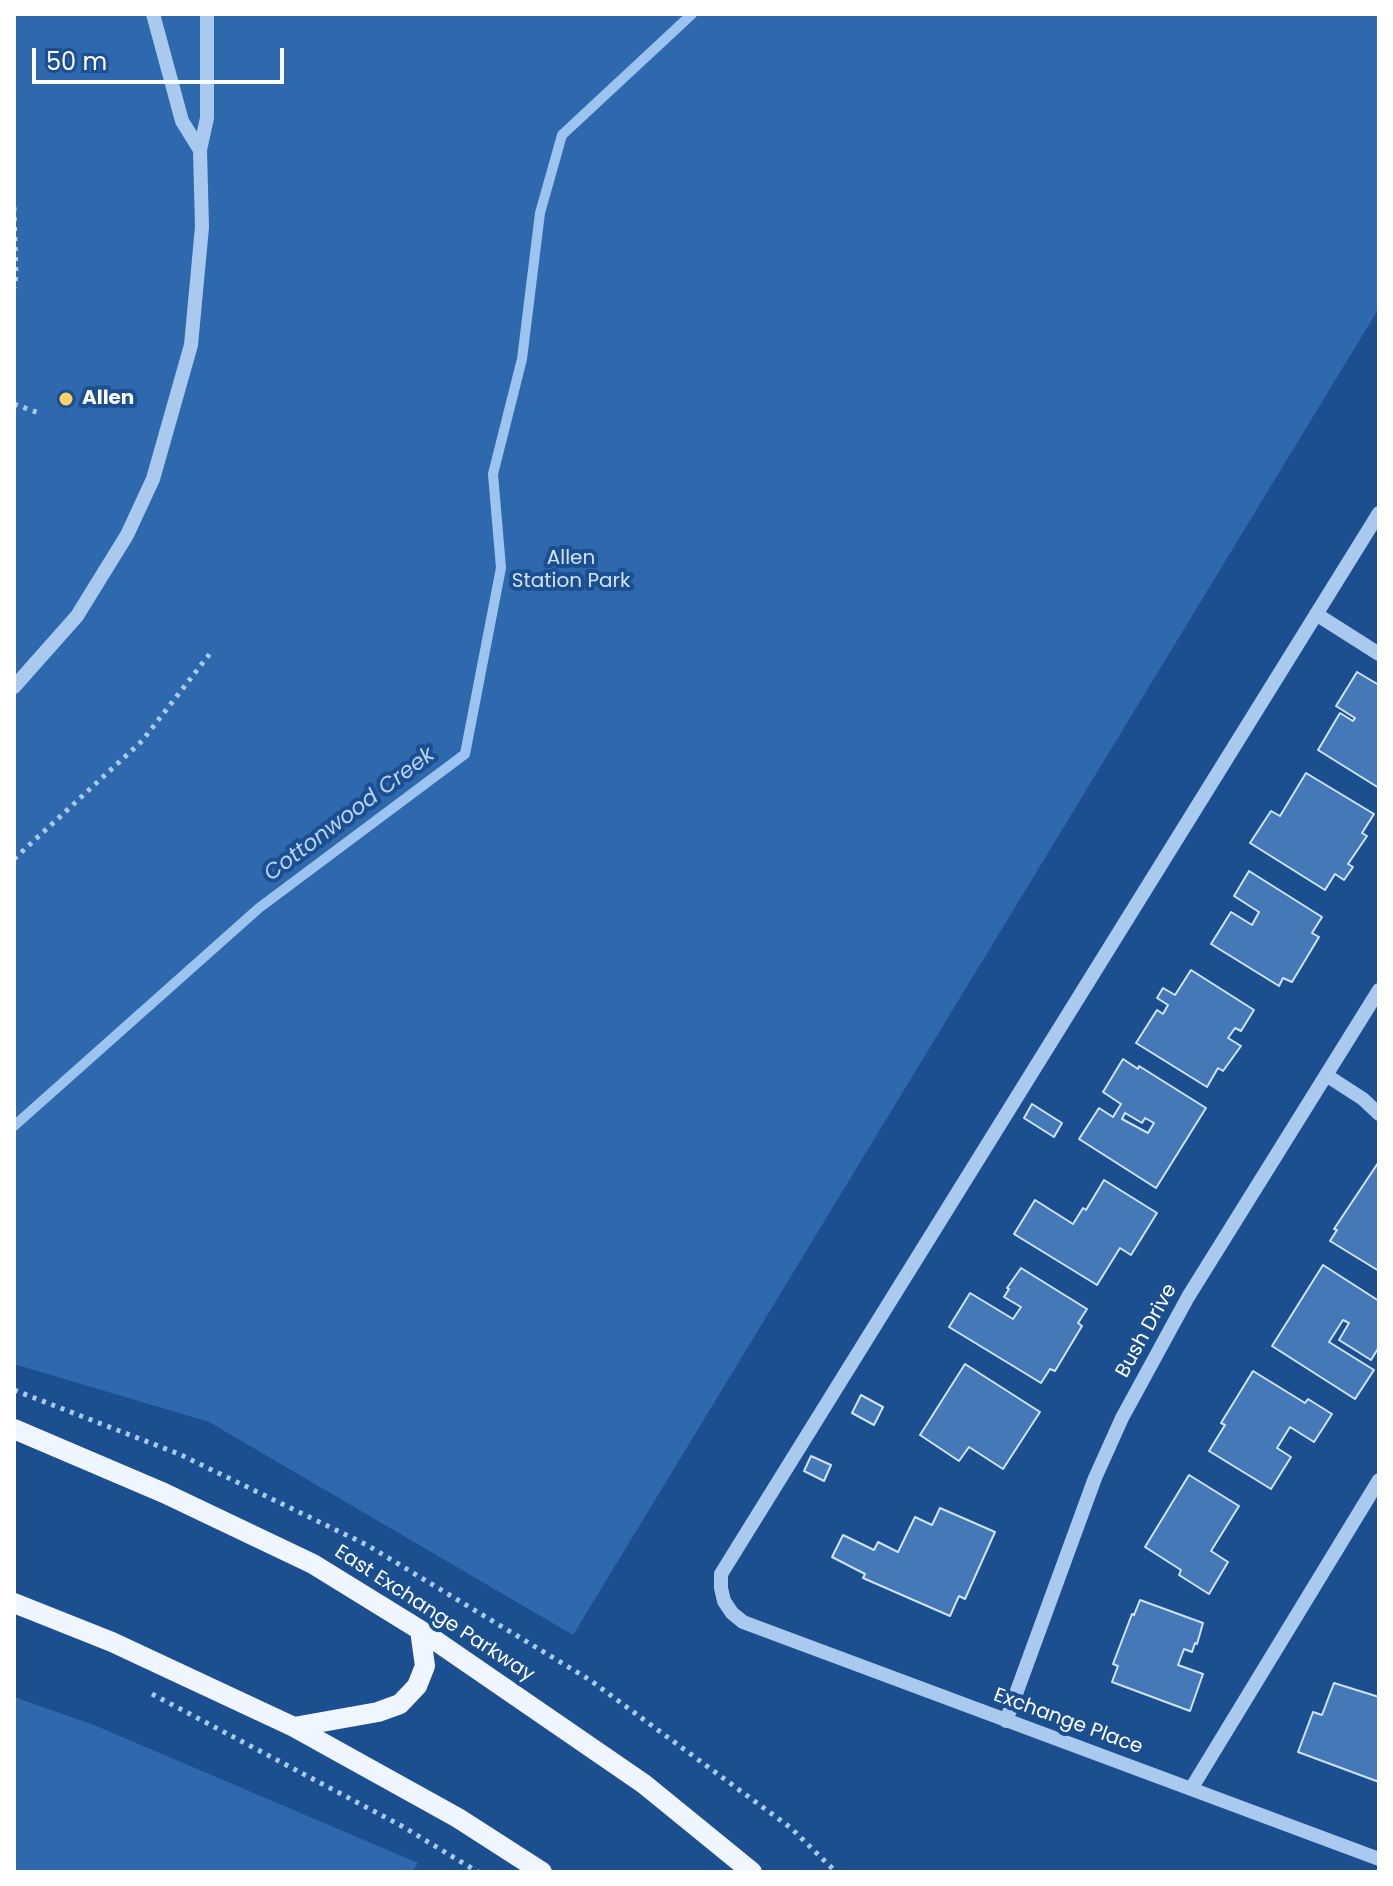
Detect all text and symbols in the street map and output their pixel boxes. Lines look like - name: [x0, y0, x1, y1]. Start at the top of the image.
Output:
- scale bar: [36, 32, 288, 82]
- text: 50 m: [46, 45, 107, 78]
- place label: Allen: [82, 387, 134, 411]
- marker: Allen: [57, 390, 75, 408]
- park label: Allen Station Park: [512, 547, 630, 594]
- water label: Cottonwood Creek: [260, 742, 440, 888]
- street label: Bush Drive: [1111, 1280, 1183, 1382]
- street label: East Exchange Parkway: [330, 1540, 538, 1688]
- street label: Exchange Place: [990, 1684, 1146, 1760]

